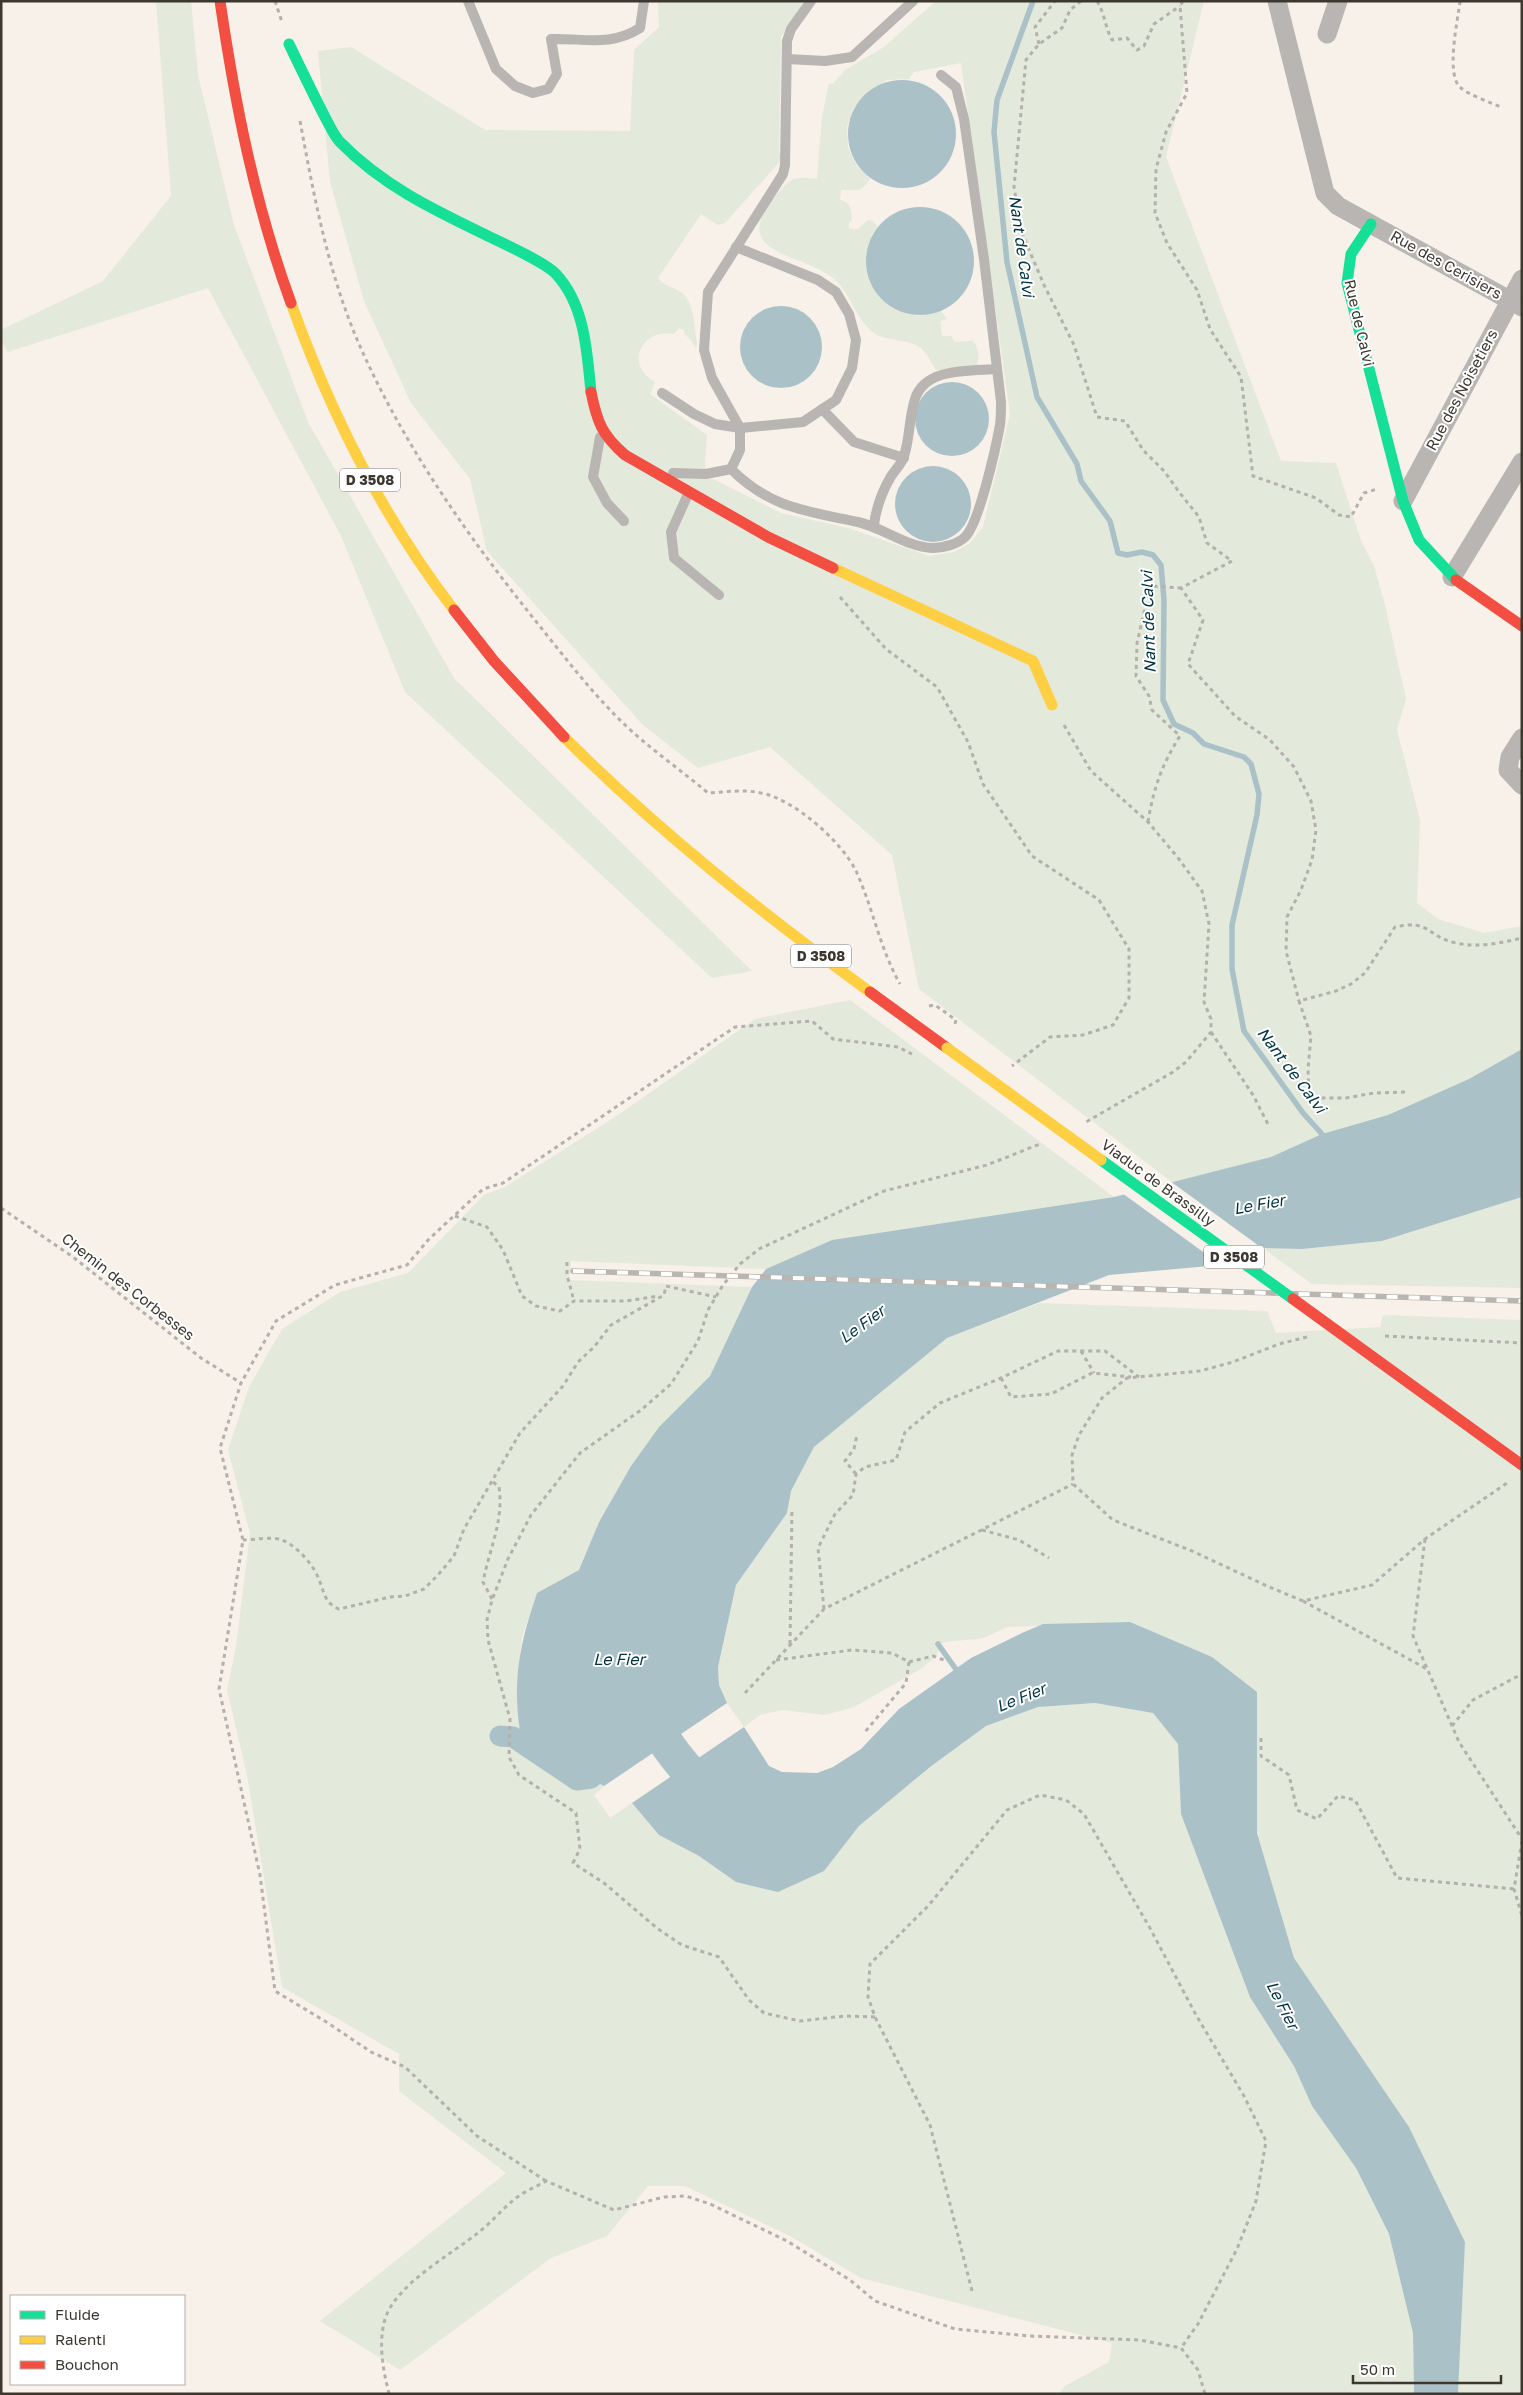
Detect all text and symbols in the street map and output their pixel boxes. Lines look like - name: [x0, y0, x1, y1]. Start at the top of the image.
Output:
- water label: Nant de Calvi: [1005, 194, 1039, 300]
- street label: Rue des Cerisiers: [1388, 226, 1505, 302]
- street label: Rue de Calvi: [1341, 278, 1379, 368]
- street label: Rue des Noisetiers: [1422, 326, 1501, 453]
- road number: D 3508: [340, 468, 400, 492]
- water label: Nant de Calvi: [1136, 569, 1160, 674]
- road number: D 3508: [791, 944, 851, 968]
- water label: Nant de Calvi: [1253, 1023, 1332, 1118]
- street label: Viaduc de Brassilly: [1098, 1135, 1219, 1230]
- water label: Le Fier: [1232, 1189, 1289, 1218]
- street label: Chemin des Corbesses: [59, 1229, 199, 1344]
- road number: D 3508: [1204, 1246, 1264, 1268]
- water label: Le Fier: [835, 1299, 891, 1347]
- water label: Le Fier: [593, 1649, 648, 1669]
- water label: Le Fier: [993, 1677, 1051, 1716]
- water label: Le Fier: [1262, 1977, 1305, 2035]
- legend: [10, 2295, 185, 2385]
- text: Fluide: [55, 2305, 100, 2323]
- text: Ralenti: [55, 2330, 106, 2348]
- scale bar: [1353, 2352, 1500, 2384]
- text: Bouchon: [55, 2355, 119, 2373]
- text: 50 m: [1360, 2360, 1395, 2378]

